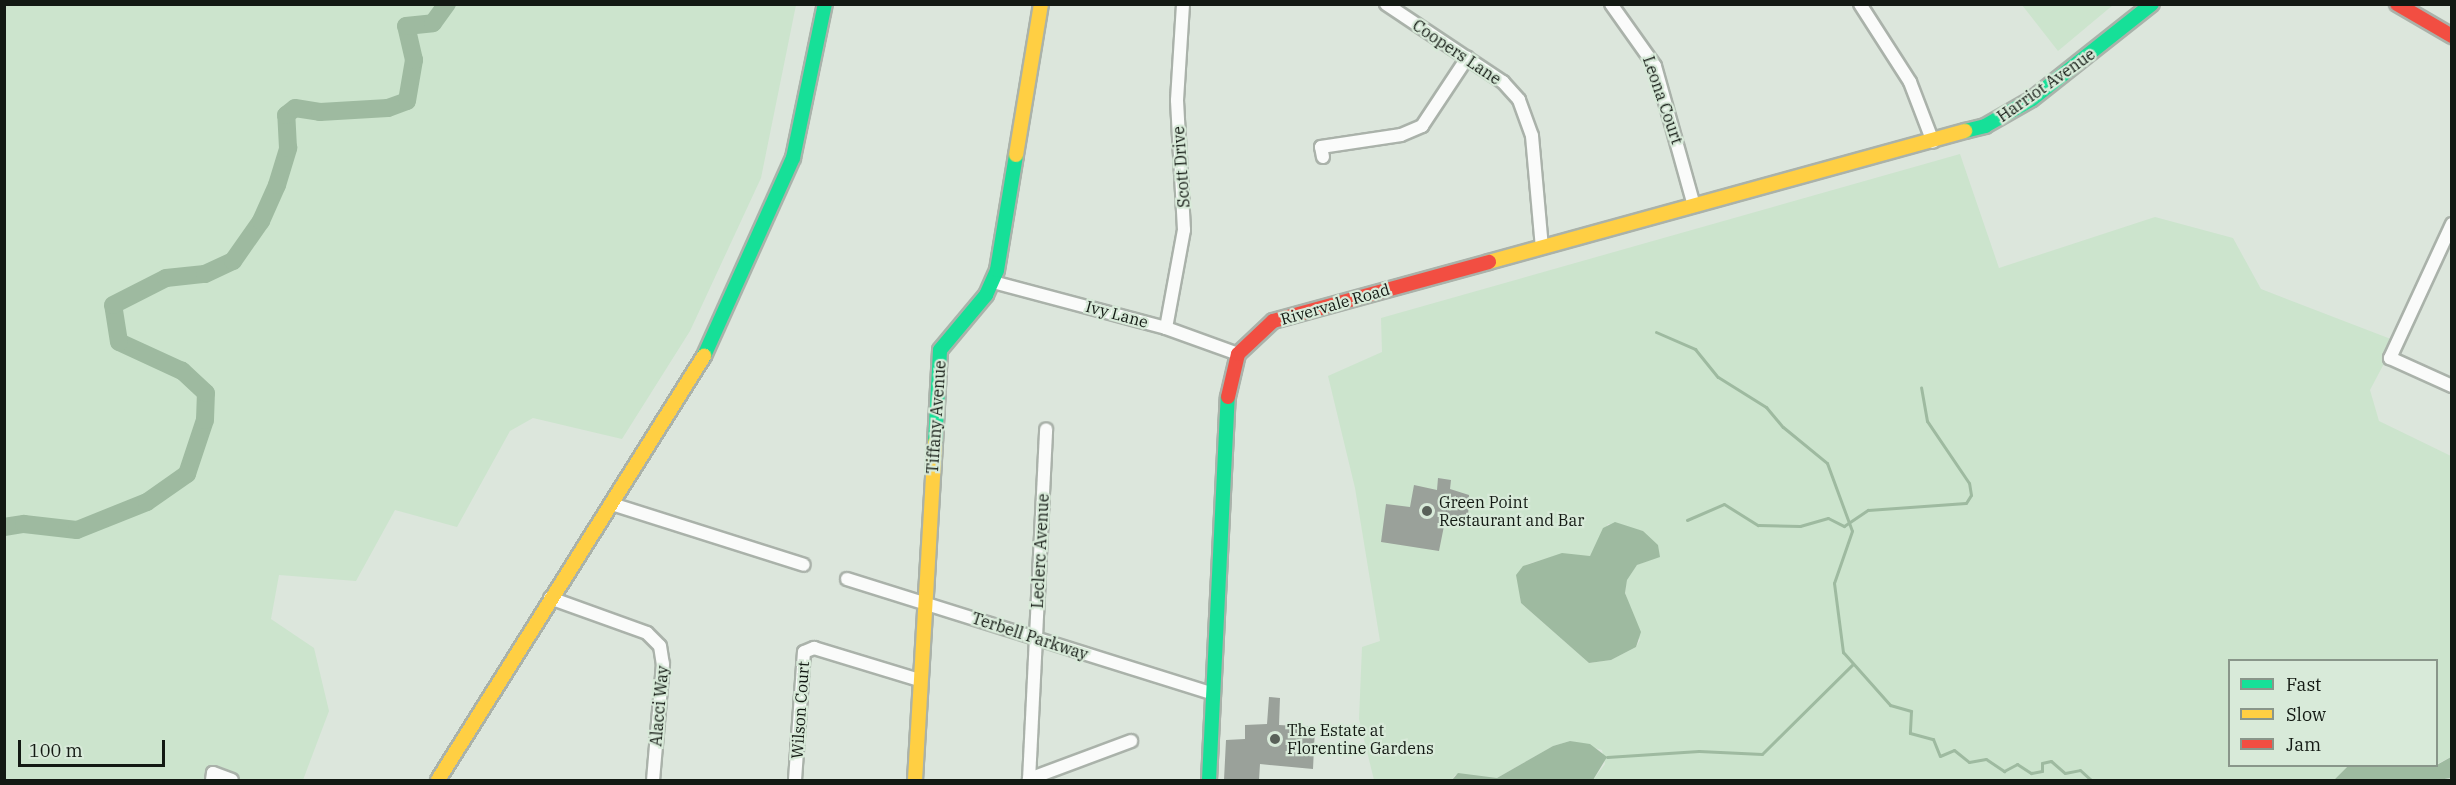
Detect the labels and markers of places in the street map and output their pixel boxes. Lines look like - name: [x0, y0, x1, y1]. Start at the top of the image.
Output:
- place label: Green Point Restaurant and Bar: [1439, 492, 1584, 530]
- marker: Green Point Restaurant and Bar: [1420, 504, 1434, 518]
- place label: The Estate at Florentine Gardens: [1287, 720, 1434, 758]
- marker: The Estate at Florentine Gardens: [1268, 732, 1282, 746]

